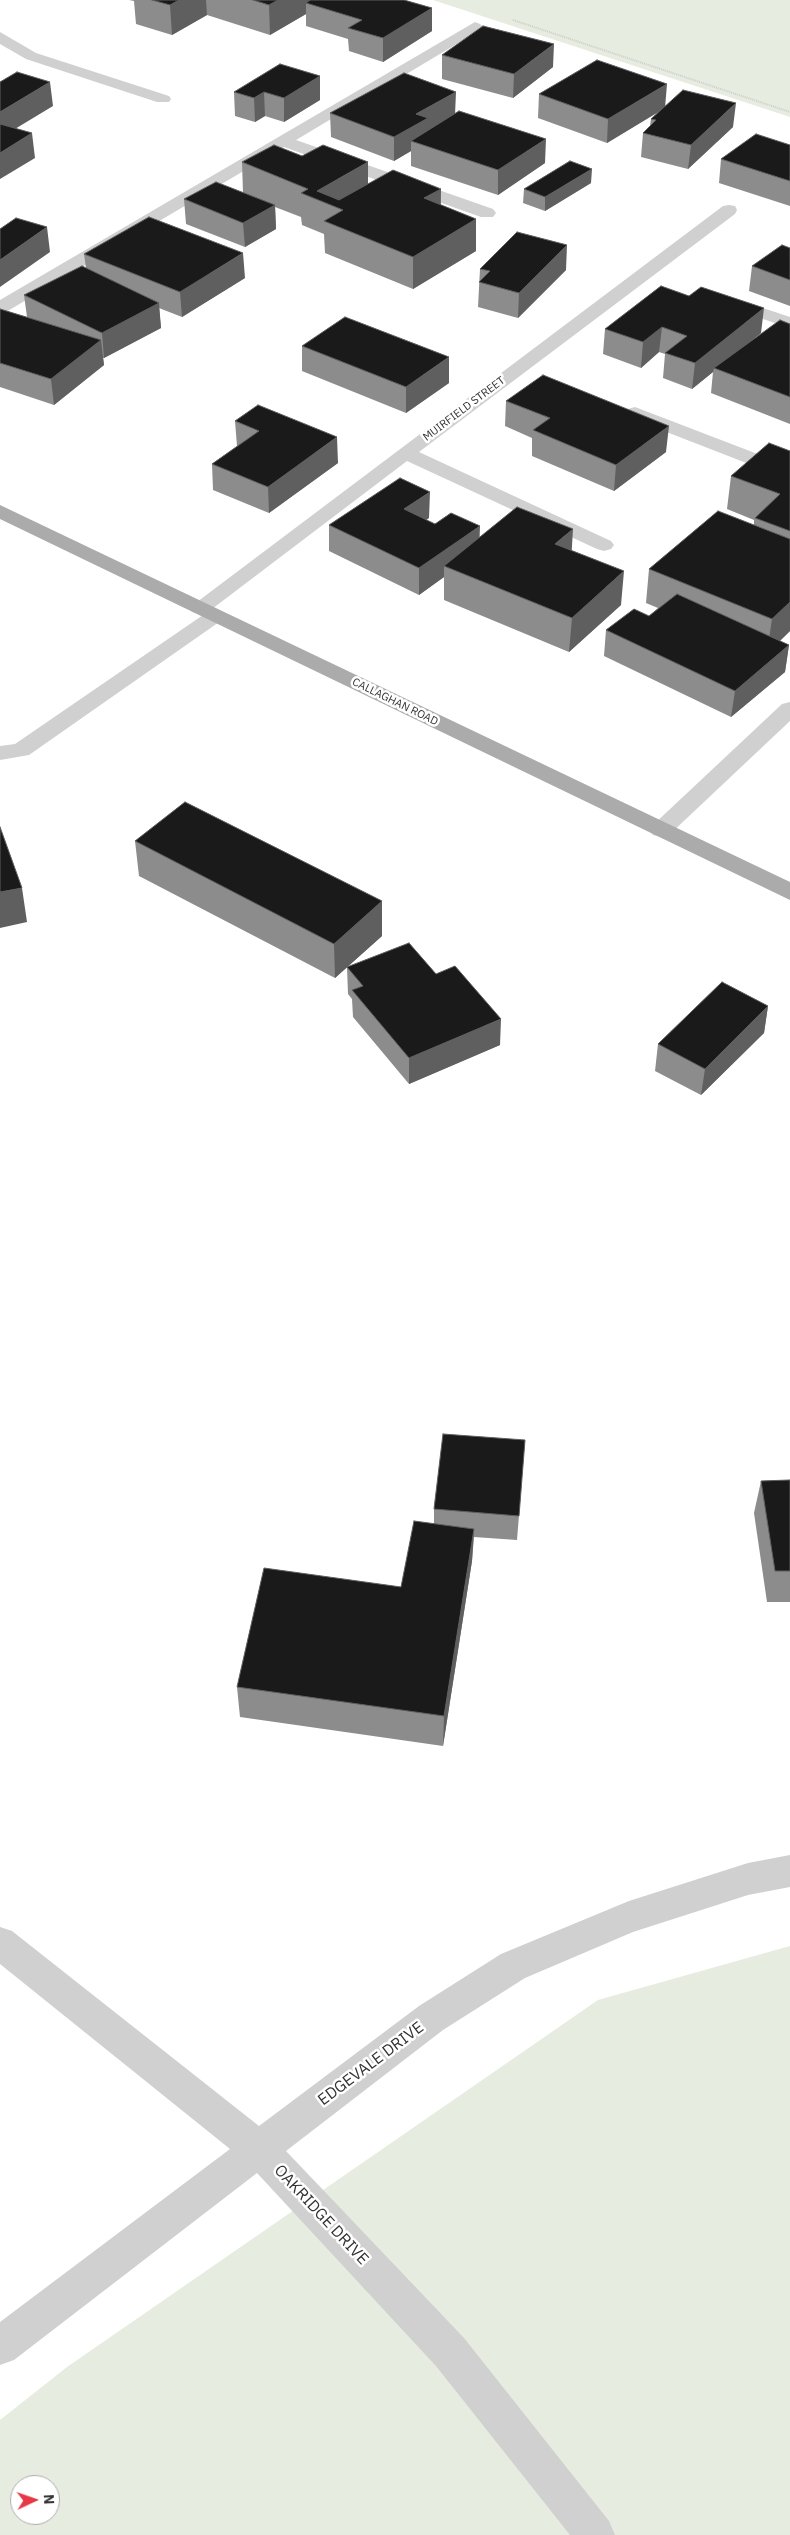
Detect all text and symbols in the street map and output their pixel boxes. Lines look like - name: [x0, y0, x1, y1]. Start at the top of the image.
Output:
- street label: MUIRFIELD STREET: [421, 374, 507, 444]
- street label: CALLAGHAN ROAD: [350, 676, 440, 728]
- street label: EDGEVALE DRIVE: [314, 2018, 428, 2110]
- street label: OAKRIDGE DRIVE: [270, 2161, 372, 2269]
- north arrow: [10, 2475, 60, 2525]
- text: N: [40, 2494, 58, 2505]

